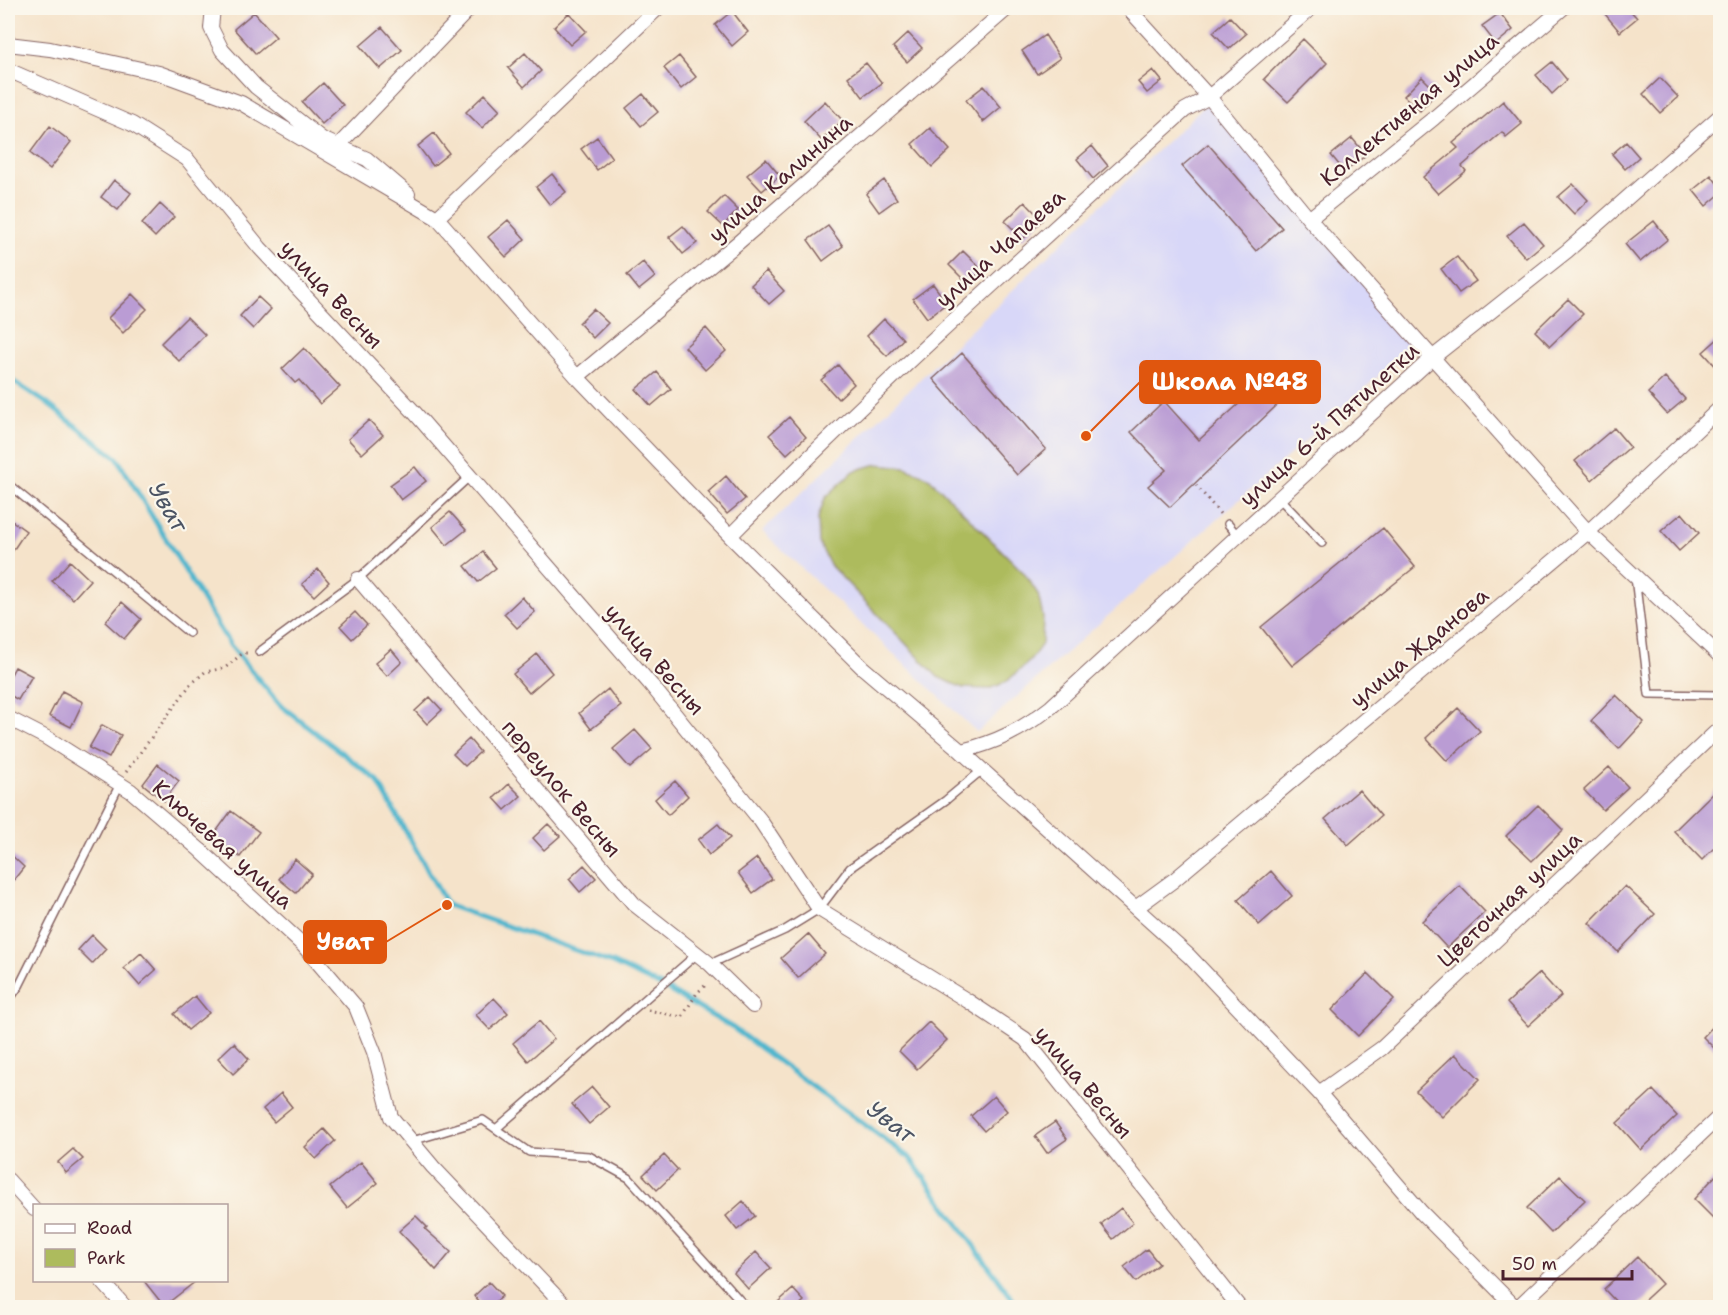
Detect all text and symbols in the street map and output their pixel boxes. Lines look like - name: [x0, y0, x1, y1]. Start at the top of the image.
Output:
- street label: Коллективная улица: [1314, 26, 1505, 193]
- street label: улица Калинина: [702, 108, 859, 249]
- street label: улица Чапаева: [930, 182, 1071, 314]
- street label: улица Весны: [274, 234, 389, 355]
- street label: улица 6-й Пятилетки: [1233, 336, 1425, 513]
- callout: Школа №48: [1140, 361, 1320, 403]
- text: Школа №48: [1152, 366, 1308, 398]
- water label: Уват: [141, 476, 196, 540]
- street label: улица Жданова: [1344, 581, 1495, 714]
- street label: улица Весны: [598, 598, 711, 721]
- street label: переулок Весны: [495, 713, 628, 863]
- street label: Ключевая улица: [146, 773, 300, 916]
- street label: Цветочная улица: [1431, 825, 1588, 974]
- callout: Уват: [304, 921, 386, 963]
- text: Уват: [316, 926, 375, 958]
- street label: улица Весны: [1028, 1020, 1139, 1145]
- water label: Уват: [860, 1093, 923, 1152]
- legend: [33, 1204, 228, 1282]
- text: Road: [87, 1216, 132, 1240]
- scale bar: [1503, 1243, 1632, 1281]
- text: Park: [87, 1246, 126, 1270]
- text: 50 m: [1512, 1252, 1557, 1276]

